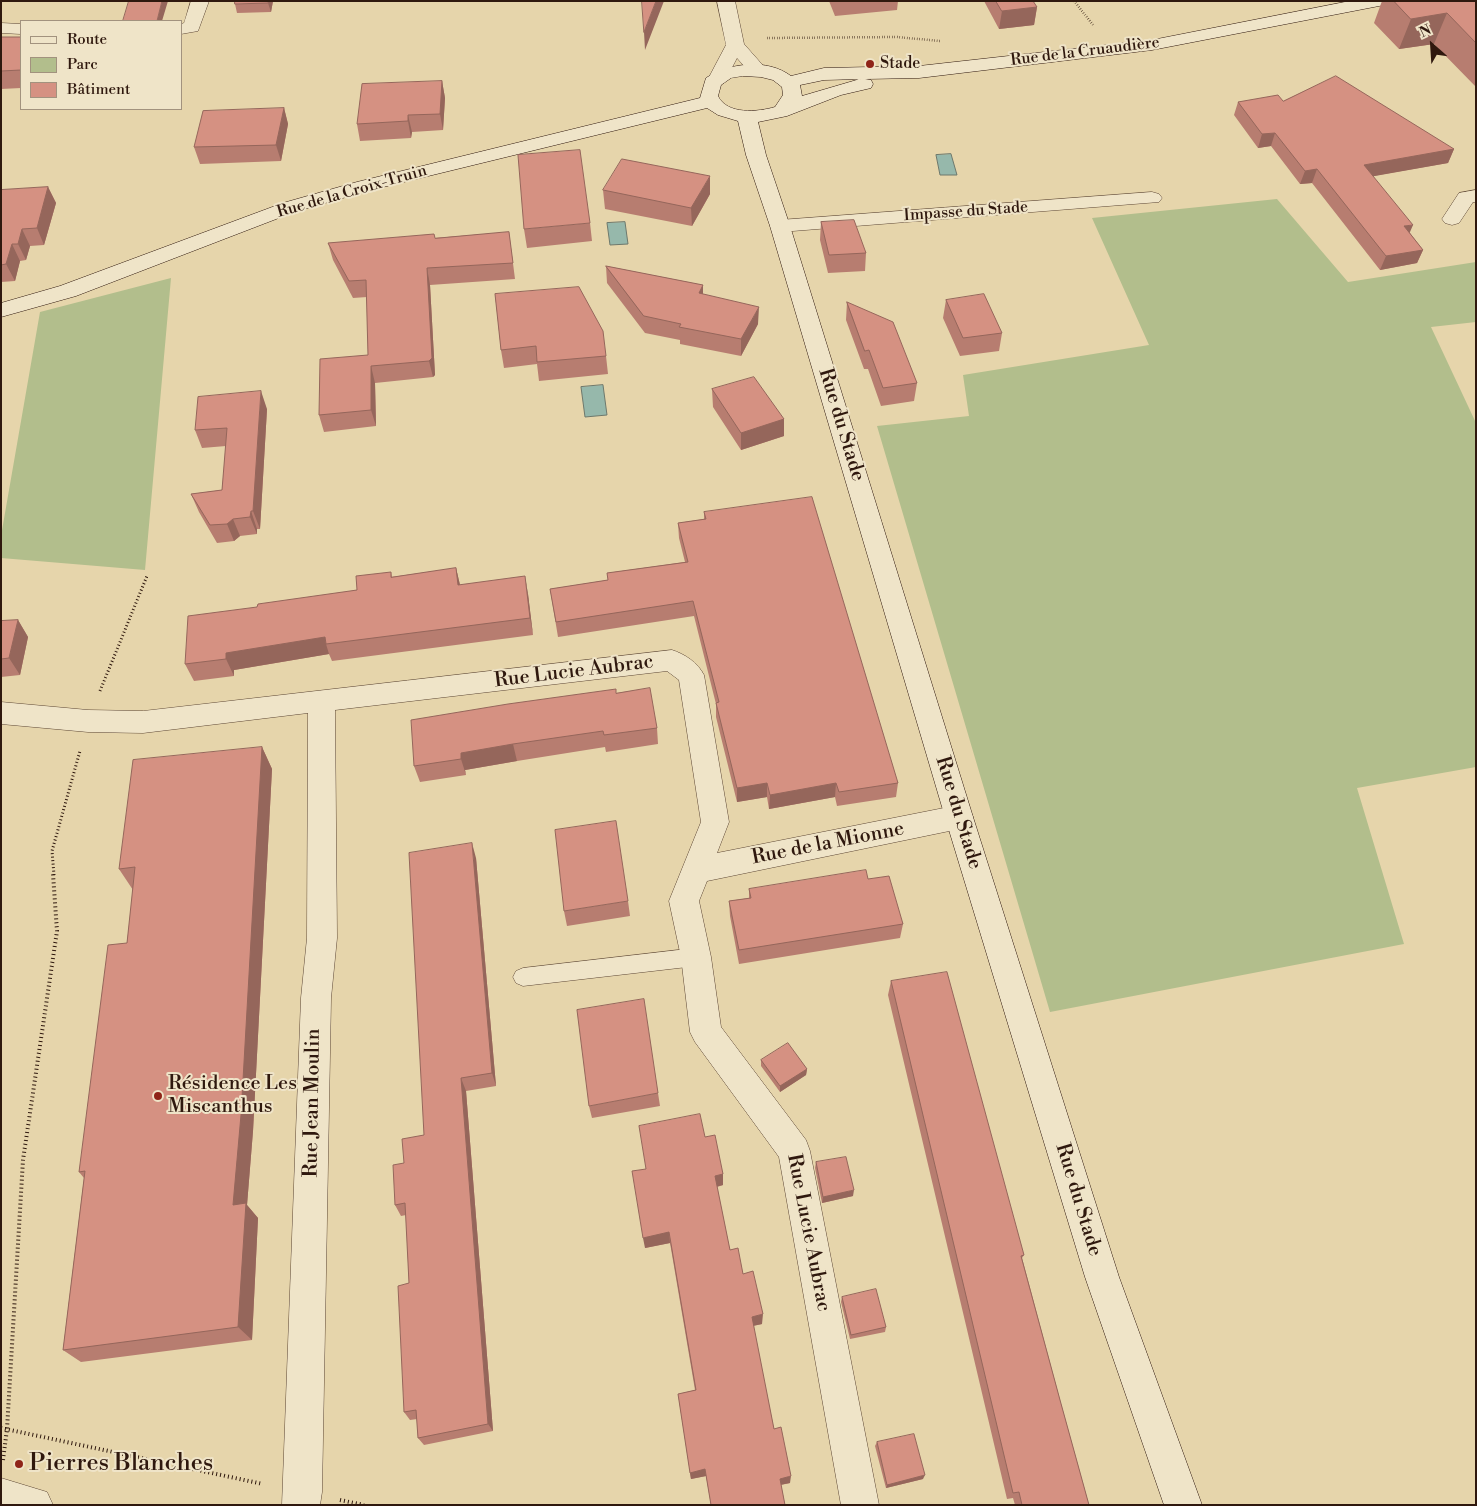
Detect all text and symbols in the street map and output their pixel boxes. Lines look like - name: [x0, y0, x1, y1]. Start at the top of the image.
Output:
- legend: [20, 20, 182, 110]
- north arrow: [1407, 20, 1457, 70]
- text: N: [1416, 21, 1434, 42]
- text: Route: [67, 30, 107, 49]
- street label: Rue de la Cruaudière: [1009, 33, 1161, 71]
- place label: Stade: [880, 54, 920, 74]
- text: Parc: [67, 55, 98, 74]
- marker: Stade: [864, 58, 876, 70]
- text: Bâtiment: [67, 80, 130, 99]
- street label: Rue de la Croix-Truin: [275, 161, 429, 223]
- street label: Impasse du Stade: [903, 198, 1029, 226]
- street label: Rue du Stade: [812, 366, 870, 484]
- street label: Rue Lucie Aubrac: [493, 650, 655, 694]
- street label: Rue du Stade: [929, 754, 987, 872]
- street label: Rue de la Mionne: [750, 817, 906, 871]
- street label: Rue Jean Moulin: [300, 1028, 326, 1178]
- place label: Résidence Les Miscanthus: [168, 1072, 297, 1119]
- marker: Résidence Les Miscanthus: [152, 1090, 164, 1102]
- street label: Rue du Stade: [1049, 1141, 1107, 1259]
- street label: Rue Lucie Aubrac: [781, 1152, 835, 1314]
- place label: Pierres Blanches: [29, 1450, 213, 1478]
- marker: Pierres Blanches: [13, 1458, 25, 1470]

